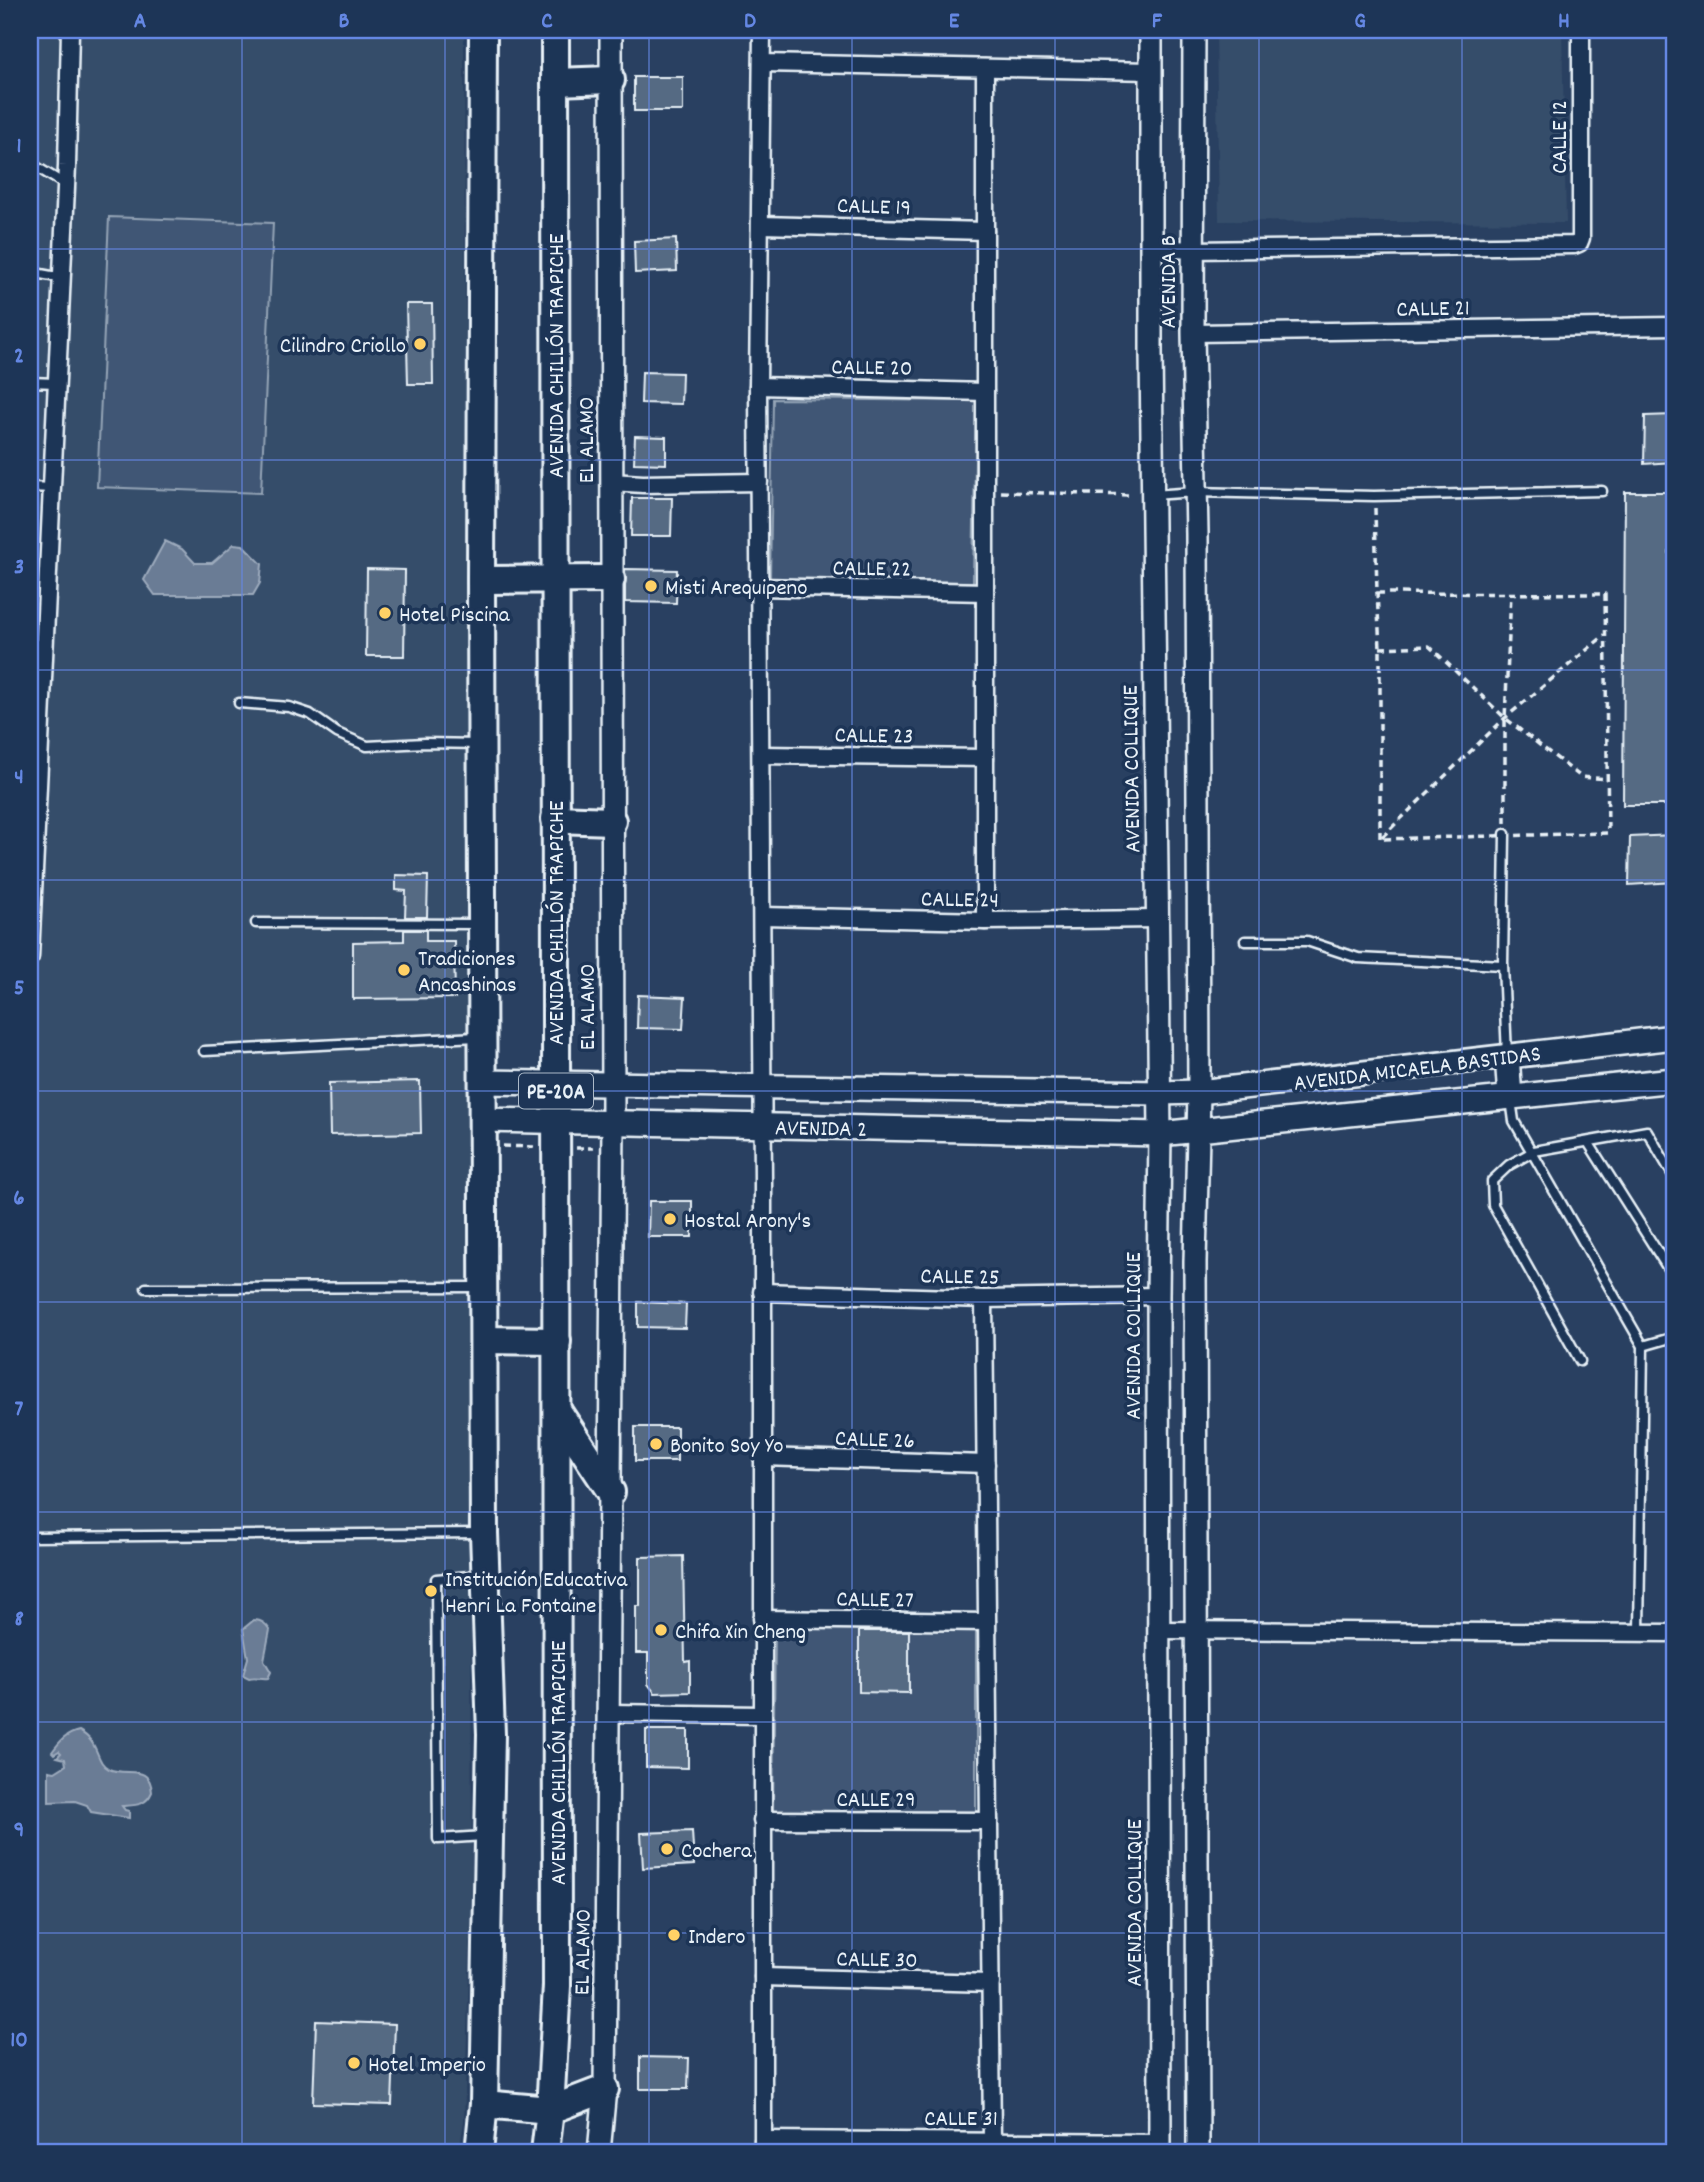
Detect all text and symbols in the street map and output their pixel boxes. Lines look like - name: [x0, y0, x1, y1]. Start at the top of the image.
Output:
- text: A: [134, 6, 146, 39]
- text: B: [339, 6, 350, 39]
- text: C: [541, 6, 553, 39]
- text: D: [744, 6, 756, 39]
- text: E: [949, 6, 960, 39]
- text: F: [1152, 6, 1163, 39]
- text: G: [1354, 6, 1366, 39]
- text: H: [1558, 6, 1570, 39]
- street label: CALLE 12: [1545, 100, 1578, 174]
- text: 1: [16, 131, 22, 164]
- street label: CALLE 19: [836, 191, 911, 226]
- street label: AVENIDA CHILLÓN TRAPICHE: [542, 233, 575, 478]
- street label: AVENIDA B: [1154, 235, 1187, 329]
- street label: CALLE 21: [1396, 293, 1470, 328]
- place label: Cilindro Criollo: [280, 331, 406, 364]
- marker: Cilindro Criollo: [412, 336, 428, 352]
- text: 2: [14, 341, 24, 374]
- street label: CALLE 20: [831, 352, 913, 387]
- street label: EL ALAMO: [572, 397, 605, 483]
- text: 3: [14, 552, 24, 585]
- street label: CALLE 22: [832, 553, 911, 588]
- place label: Misti Arequipeno: [665, 573, 808, 606]
- marker: Misti Arequipeno: [643, 578, 659, 594]
- place label: Hotel Piscina: [399, 600, 511, 633]
- marker: Hotel Piscina: [377, 605, 393, 621]
- street label: AVENIDA COLLIQUE: [1116, 684, 1151, 853]
- street label: CALLE 23: [834, 720, 914, 755]
- text: 4: [14, 762, 24, 795]
- street label: AVENIDA CHILLÓN TRAPICHE: [542, 800, 575, 1045]
- street label: CALLE 24: [921, 884, 999, 919]
- place label: Tradiciones Ancashinas: [418, 944, 517, 1003]
- marker: Tradiciones Ancashinas: [396, 962, 412, 978]
- street label: EL ALAMO: [573, 964, 606, 1050]
- text: 5: [14, 973, 24, 1006]
- street label: AVENIDA MICAELA BASTIDAS: [1292, 1039, 1543, 1102]
- road number: PE-20A: [519, 1074, 593, 1108]
- street label: AVENIDA 2: [775, 1113, 867, 1148]
- text: 6: [13, 1183, 25, 1216]
- place label: Hostal Arony's: [684, 1206, 811, 1239]
- marker: Hostal Arony's: [662, 1211, 678, 1227]
- street label: AVENIDA COLLIQUE: [1119, 1252, 1152, 1420]
- street label: CALLE 25: [920, 1261, 1000, 1296]
- text: 7: [15, 1394, 24, 1427]
- street label: CALLE 26: [834, 1424, 915, 1459]
- place label: Bonito Soy Yo: [670, 1431, 784, 1464]
- marker: Bonito Soy Yo: [648, 1436, 664, 1452]
- place label: Institución Educativa Henri La Fontaine: [445, 1565, 629, 1624]
- marker: Institución Educativa Henri La Fontaine: [423, 1583, 439, 1599]
- street label: CALLE 27: [836, 1584, 914, 1619]
- text: 8: [14, 1604, 24, 1637]
- place label: Chifa Xin Cheng: [675, 1617, 806, 1650]
- marker: Chifa Xin Cheng: [653, 1622, 669, 1638]
- street label: AVENIDA CHILLÓN TRAPICHE: [544, 1640, 577, 1885]
- street label: CALLE 29: [836, 1785, 916, 1818]
- text: 9: [14, 1815, 24, 1848]
- street label: AVENIDA COLLIQUE: [1120, 1819, 1153, 1987]
- place label: Cochera: [681, 1836, 753, 1869]
- marker: Cochera: [659, 1841, 675, 1857]
- street label: EL ALAMO: [567, 1909, 602, 1996]
- place label: Indero: [688, 1922, 745, 1955]
- marker: Indero: [666, 1927, 682, 1943]
- street label: CALLE 30: [836, 1944, 918, 1979]
- text: 10: [10, 2025, 28, 2058]
- place label: Hotel Imperio: [368, 2050, 486, 2083]
- marker: Hotel Imperio: [346, 2055, 362, 2071]
- street label: CALLE 31: [924, 2104, 998, 2137]

